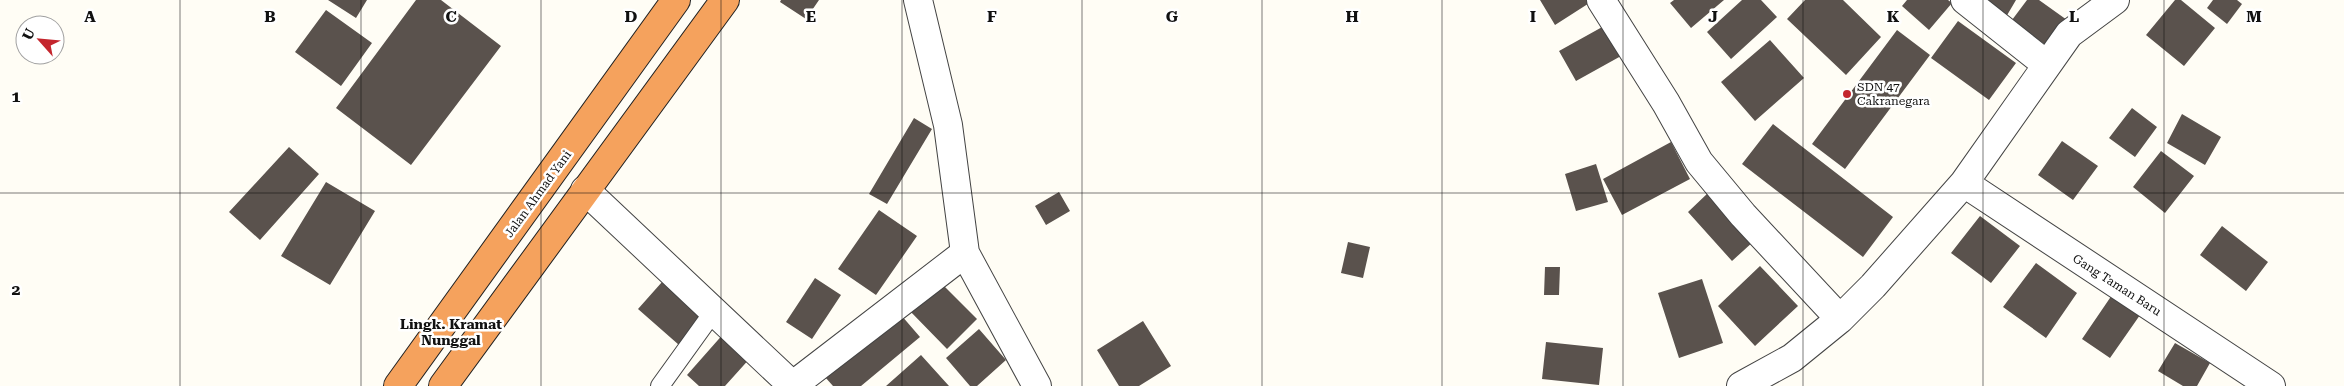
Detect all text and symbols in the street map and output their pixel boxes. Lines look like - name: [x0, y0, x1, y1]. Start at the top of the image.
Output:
- text: A: [84, 7, 96, 26]
- text: B: [264, 7, 276, 26]
- text: C: [445, 7, 457, 26]
- text: D: [625, 7, 638, 26]
- text: E: [806, 7, 816, 26]
- text: F: [987, 7, 997, 26]
- text: G: [1166, 7, 1179, 26]
- text: H: [1345, 7, 1359, 26]
- text: I: [1530, 7, 1536, 26]
- text: J: [1708, 7, 1718, 26]
- text: K: [1887, 7, 1900, 26]
- text: L: [2069, 7, 2079, 26]
- text: M: [2246, 7, 2262, 26]
- north arrow: [15, 15, 65, 65]
- text: U: [19, 25, 38, 43]
- place label: SDN 47 Cakranegara: [1857, 80, 1930, 108]
- text: 1: [12, 87, 21, 106]
- marker: SDN 47 Cakranegara: [1841, 88, 1853, 100]
- street label: Jalan Ahmad Yani: [502, 148, 574, 240]
- street label: Gang Taman Baru: [2070, 251, 2164, 319]
- text: 2: [12, 280, 21, 299]
- district label: Lingk. Kramat Nunggal: [400, 316, 502, 348]

